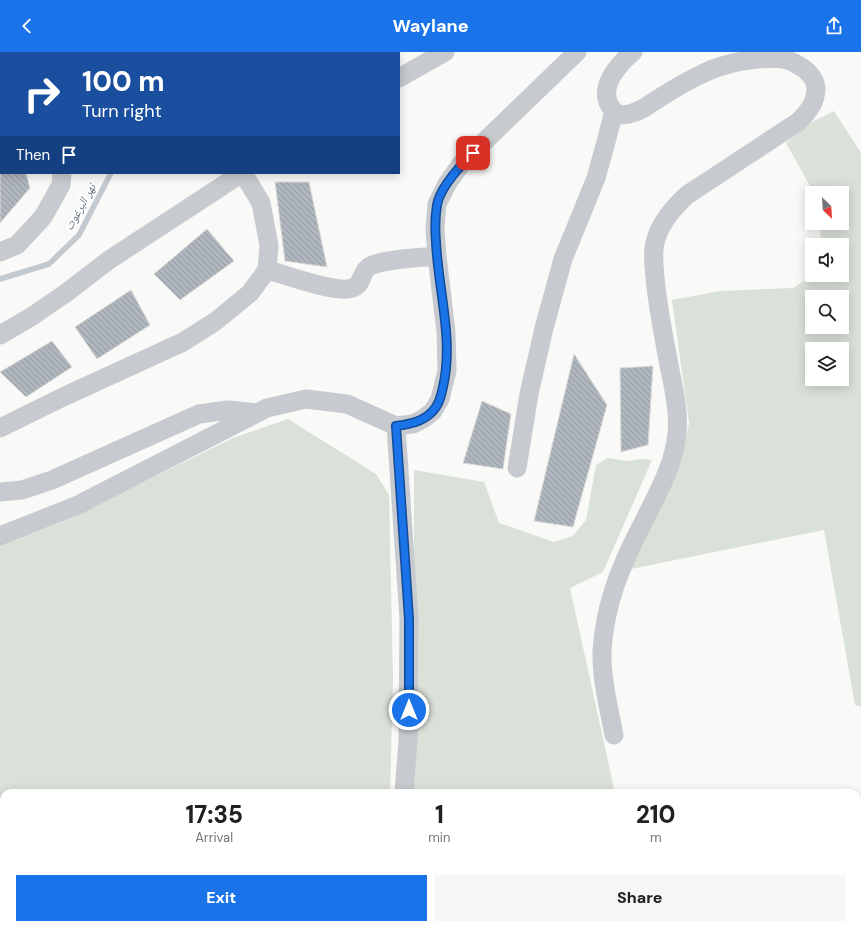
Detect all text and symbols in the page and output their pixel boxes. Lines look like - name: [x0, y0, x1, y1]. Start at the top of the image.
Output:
- text: Waylane: [392, 14, 469, 38]
- icon: back: [16, 15, 38, 37]
- icon: share: [823, 15, 845, 37]
- text: 100 m: [82, 63, 165, 100]
- icon: right: [16, 68, 68, 120]
- text: Turn right: [82, 99, 162, 123]
- pin: [456, 136, 490, 170]
- icon: arrive: [462, 142, 484, 164]
- icon: arrive: [58, 144, 80, 166]
- text: Then: [16, 145, 50, 165]
- water label: نهر البرغوت: [61, 179, 101, 233]
- north arrow: [805, 186, 849, 230]
- map controls: [805, 186, 849, 386]
- button: sound: [805, 238, 849, 282]
- button: search: [805, 290, 849, 334]
- button: layers: [805, 342, 849, 386]
- position arrow: [388, 689, 430, 731]
- text: 17:35: [185, 799, 243, 830]
- text: 1: [435, 799, 444, 830]
- text: 210: [636, 799, 676, 830]
- text: Arrival: [195, 829, 233, 846]
- text: min: [428, 829, 450, 846]
- text: m: [650, 829, 662, 846]
- button: Exit: [16, 875, 427, 921]
- button: Share: [435, 875, 845, 921]

